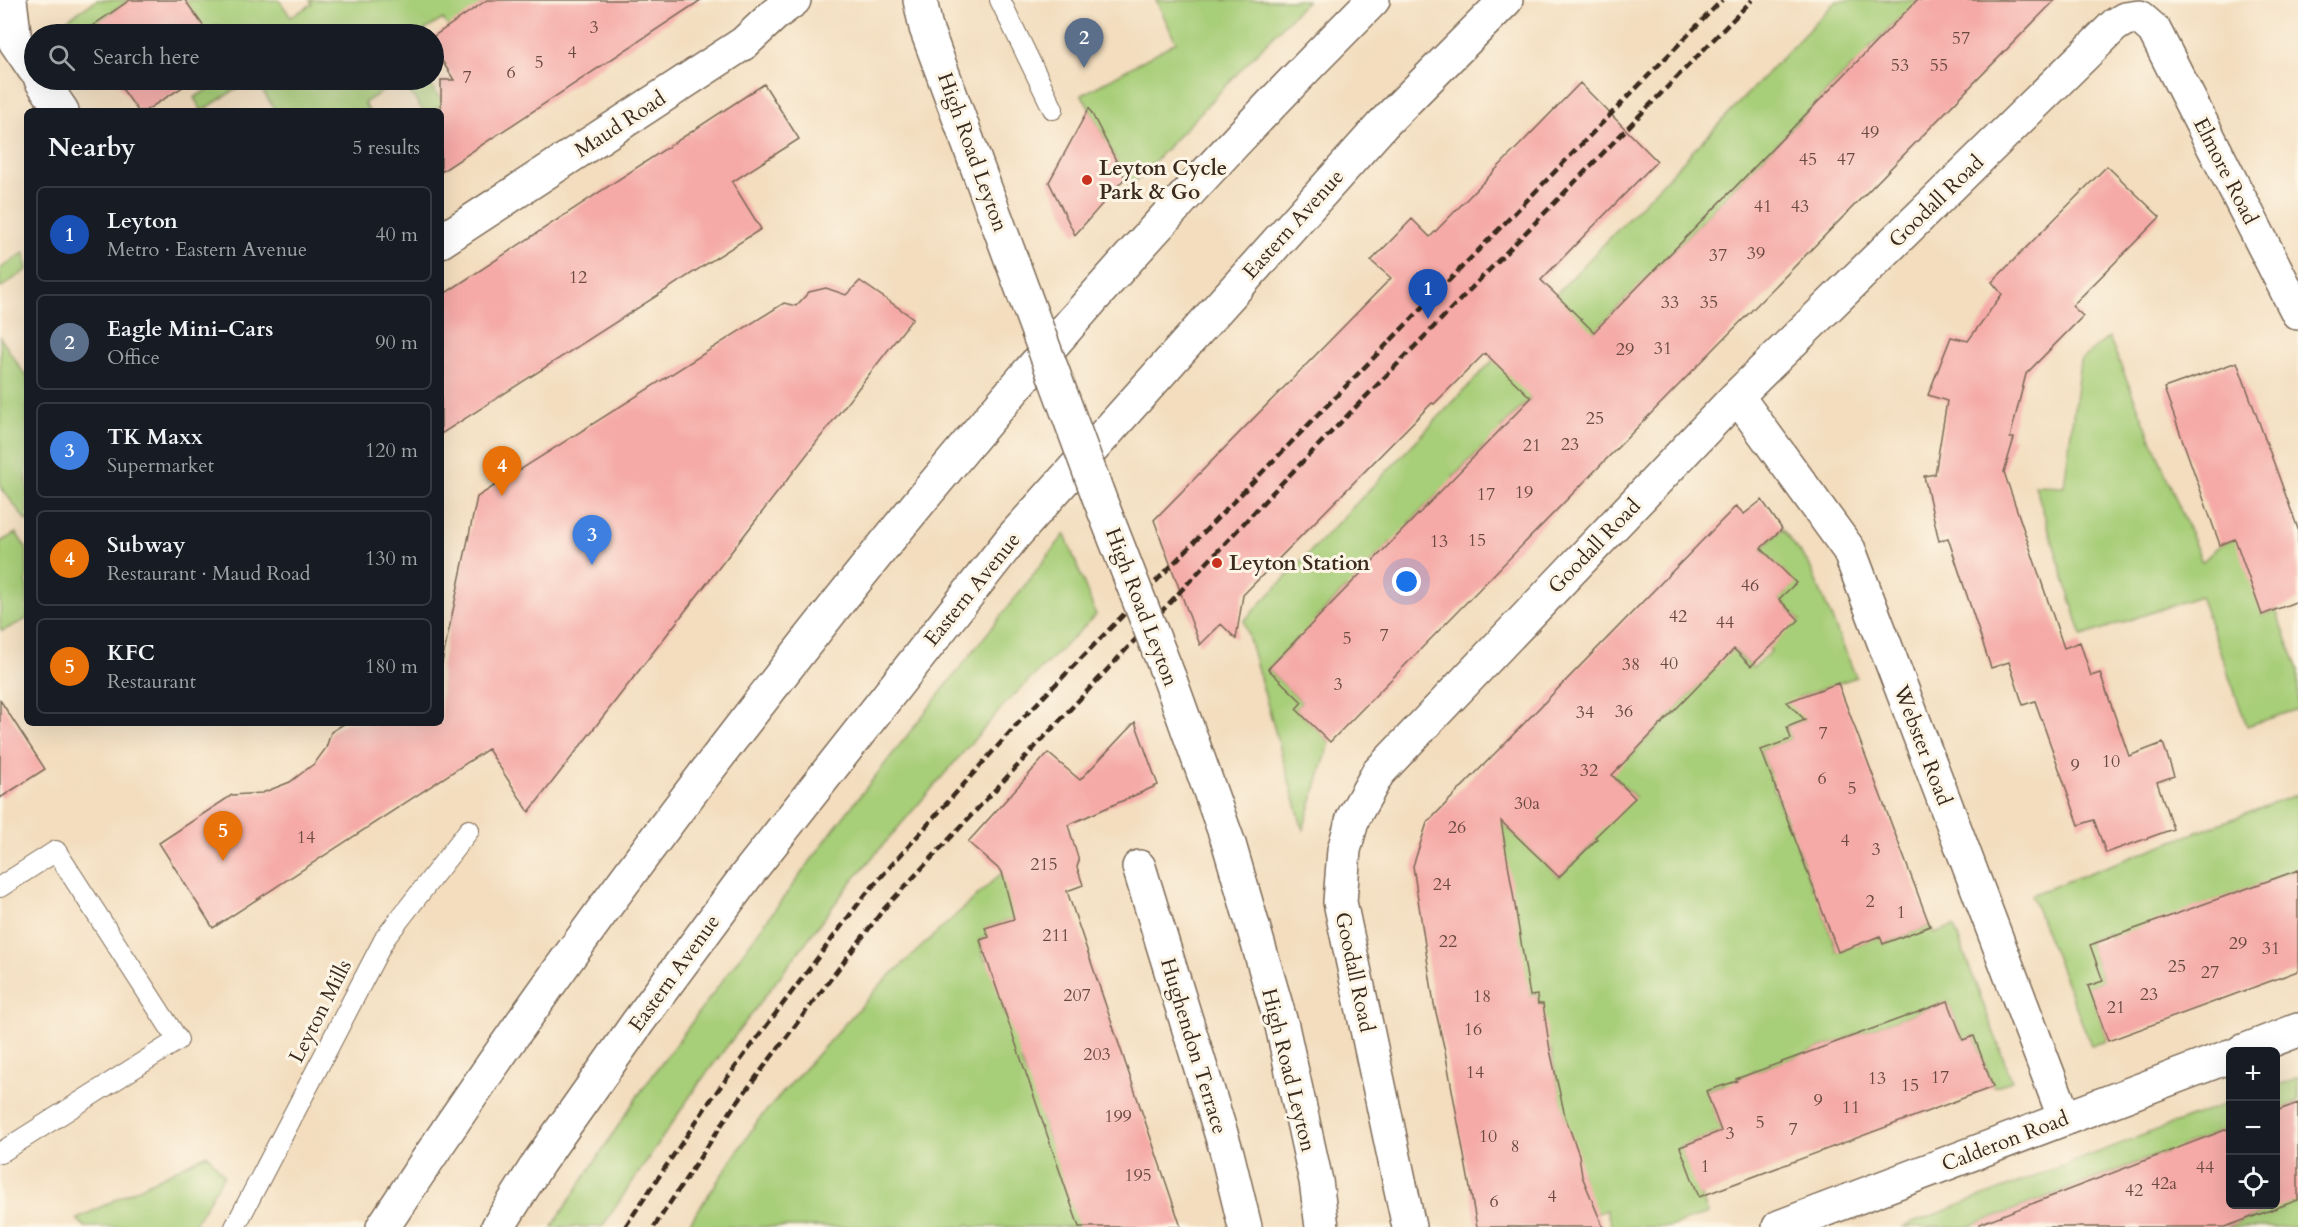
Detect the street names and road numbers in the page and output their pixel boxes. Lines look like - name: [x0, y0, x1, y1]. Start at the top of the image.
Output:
- street label: High Road Leyton: [930, 69, 1015, 236]
- street label: Maud Road: [569, 84, 672, 165]
- street label: Elmore Road: [2186, 113, 2265, 230]
- street label: Goodall Road: [1882, 149, 1990, 254]
- street label: Eastern Avenue: [1236, 163, 1351, 286]
- street label: Goodall Road: [1542, 492, 1647, 600]
- street label: High Road Leyton: [1098, 524, 1185, 691]
- street label: Eastern Avenue: [918, 526, 1027, 652]
- street label: Webster Road: [1886, 680, 1959, 809]
- street label: Eastern Avenue: [622, 909, 727, 1038]
- street label: Goodall Road: [1328, 909, 1381, 1035]
- street label: Leyton Mills: [282, 955, 359, 1068]
- street label: Hughendon Terrace: [1153, 955, 1234, 1138]
- street label: High Road Leyton: [1254, 985, 1323, 1155]
- street label: Calderon Road: [1937, 1104, 2073, 1179]

